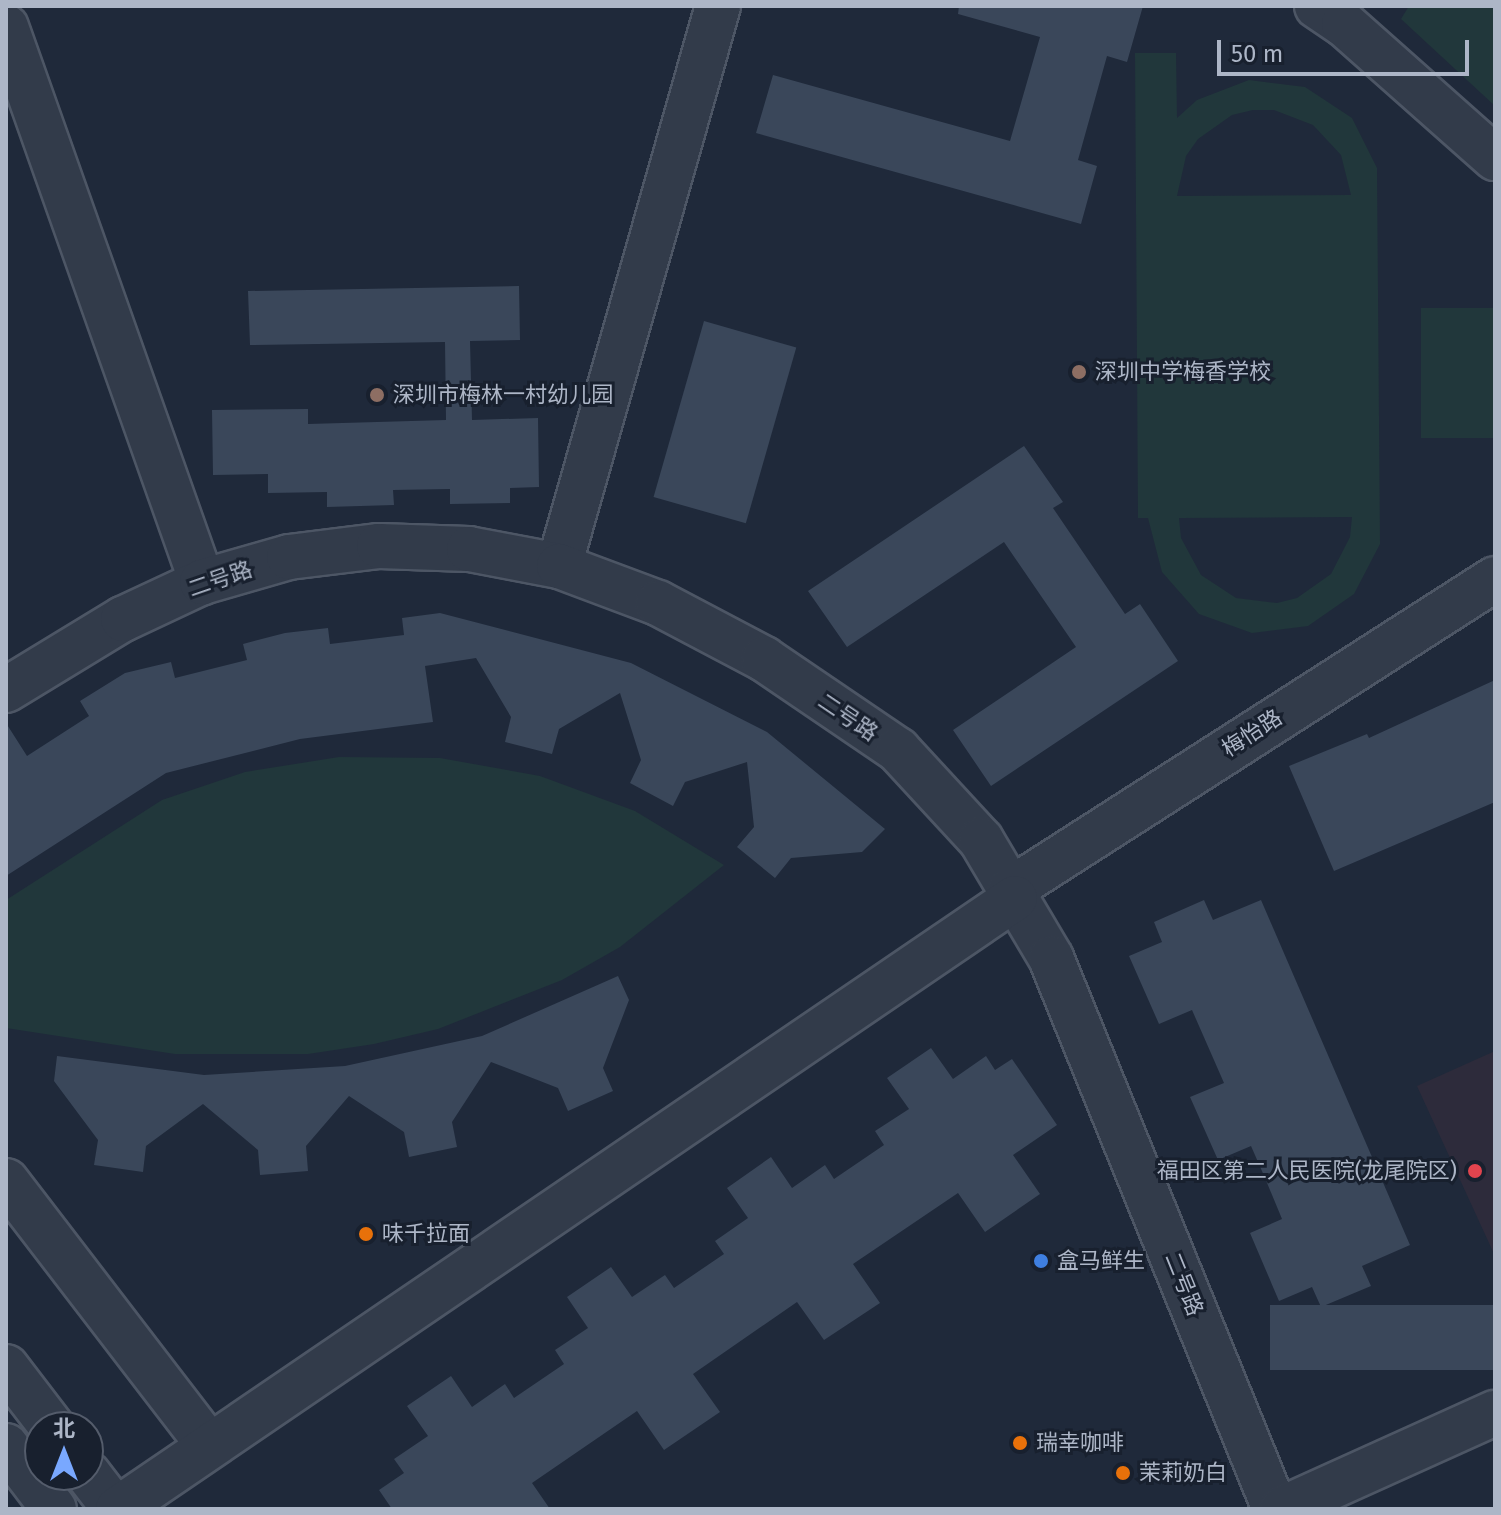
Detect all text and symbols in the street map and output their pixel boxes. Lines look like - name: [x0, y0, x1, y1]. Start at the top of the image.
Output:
- scale bar: [1221, 24, 1473, 74]
- text: 50 m: [1231, 40, 1283, 68]
- place label: 深圳中学梅香学校: [1095, 359, 1271, 385]
- marker: 深圳中学梅香学校: [1070, 363, 1088, 381]
- place label: 深圳市梅林一村幼儿园: [393, 382, 613, 408]
- marker: 深圳市梅林一村幼儿园: [368, 386, 386, 404]
- street label: 二号路: [185, 556, 255, 602]
- street label: 二号路: [813, 688, 883, 746]
- street label: 梅怡路: [1217, 704, 1287, 762]
- place label: 福田区第二人民医院(龙尾院区): [1157, 1158, 1457, 1184]
- marker: 福田区第二人民医院(龙尾院区): [1464, 1160, 1486, 1182]
- place label: 味千拉面: [382, 1221, 470, 1247]
- marker: 味千拉面: [357, 1225, 375, 1243]
- place label: 盒马鲜生: [1057, 1248, 1145, 1274]
- street label: 二号路: [1159, 1248, 1209, 1320]
- marker: 盒马鲜生: [1032, 1252, 1050, 1270]
- north arrow: [24, 1411, 104, 1491]
- text: 北: [53, 1415, 75, 1442]
- place label: 瑞幸咖啡: [1036, 1430, 1124, 1456]
- marker: 瑞幸咖啡: [1011, 1434, 1029, 1452]
- place label: 茉莉奶白: [1139, 1460, 1227, 1486]
- marker: 茉莉奶白: [1114, 1464, 1132, 1482]

